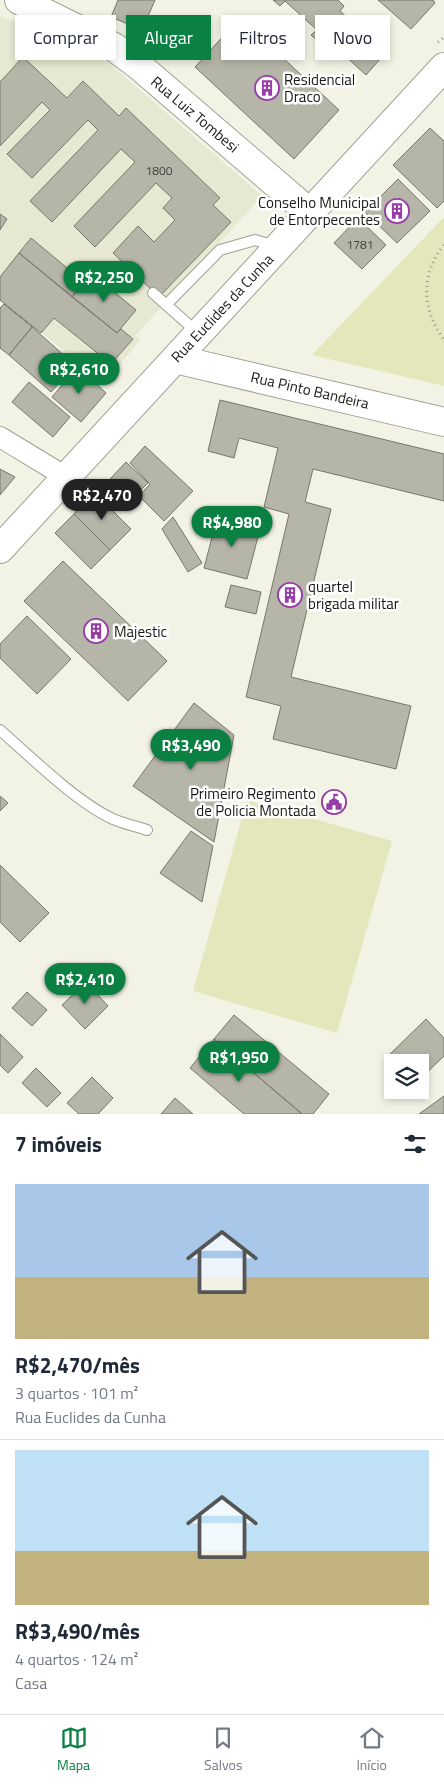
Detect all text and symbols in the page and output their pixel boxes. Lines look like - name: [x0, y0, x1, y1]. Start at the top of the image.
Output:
- chip: Comprar: [15, 15, 116, 60]
- chip: Alugar: [126, 15, 211, 60]
- chip: Filtros: [221, 15, 305, 60]
- chip: Novo: [315, 15, 390, 60]
- place label: Residencial Draco: [284, 68, 355, 108]
- street label: Rua Luiz Tombesi: [146, 70, 244, 158]
- building icon: Residencial Draco: [254, 75, 280, 101]
- house number: 1800: [146, 161, 173, 180]
- place label: Conselho Municipal de Entorpecentes: [258, 191, 380, 231]
- building icon: Conselho Municipal de Entorpecentes: [384, 198, 410, 224]
- house number: 1781: [347, 235, 373, 254]
- street label: Rua Euclides da Cunha: [165, 248, 279, 368]
- pin: R$2,250: [58, 260, 150, 303]
- text: R$2,250: [75, 265, 133, 289]
- pin: R$2,610: [33, 352, 125, 395]
- text: R$2,610: [50, 357, 108, 381]
- street label: Rua Pinto Bandeira: [248, 365, 372, 415]
- pin: R$2,470: [56, 478, 148, 521]
- text: R$2,470: [73, 483, 131, 507]
- pin: R$4,980: [186, 506, 278, 548]
- text: R$4,980: [203, 510, 261, 534]
- place label: quartel brigada militar: [308, 575, 399, 615]
- building icon: quartel brigada militar: [277, 582, 303, 608]
- building icon: Majestic: [83, 618, 109, 644]
- place label: Majestic: [114, 620, 167, 643]
- pin: R$3,490: [145, 728, 237, 771]
- text: R$3,490: [162, 733, 220, 757]
- place label: Primeiro Regimento de Policia Montada: [190, 782, 316, 822]
- public building icon: Primeiro Regimento de Policia Montada: [321, 789, 347, 815]
- pin: R$2,410: [39, 962, 131, 1005]
- text: R$2,410: [56, 967, 114, 991]
- pin: R$1,950: [193, 1040, 285, 1083]
- text: R$1,950: [210, 1045, 268, 1069]
- map controls: [384, 1054, 429, 1099]
- button: layers: [384, 1054, 429, 1099]
- text: 7 imóveis: [15, 1128, 102, 1160]
- icon: filters: [401, 1130, 429, 1158]
- icon: home: [177, 1217, 267, 1307]
- text: R$2,470/mês: [15, 1349, 140, 1381]
- text: 3 quartos · 101 m²: [15, 1381, 138, 1405]
- text: Rua Euclides da Cunha: [15, 1405, 166, 1429]
- icon: home: [177, 1482, 267, 1572]
- text: R$3,490/mês: [15, 1615, 140, 1647]
- text: 4 quartos · 124 m²: [15, 1647, 138, 1671]
- text: Casa: [15, 1671, 47, 1695]
- tab: Mapa: [57, 1724, 90, 1775]
- tab: Salvos: [204, 1724, 242, 1775]
- tab: Início: [356, 1724, 387, 1775]

